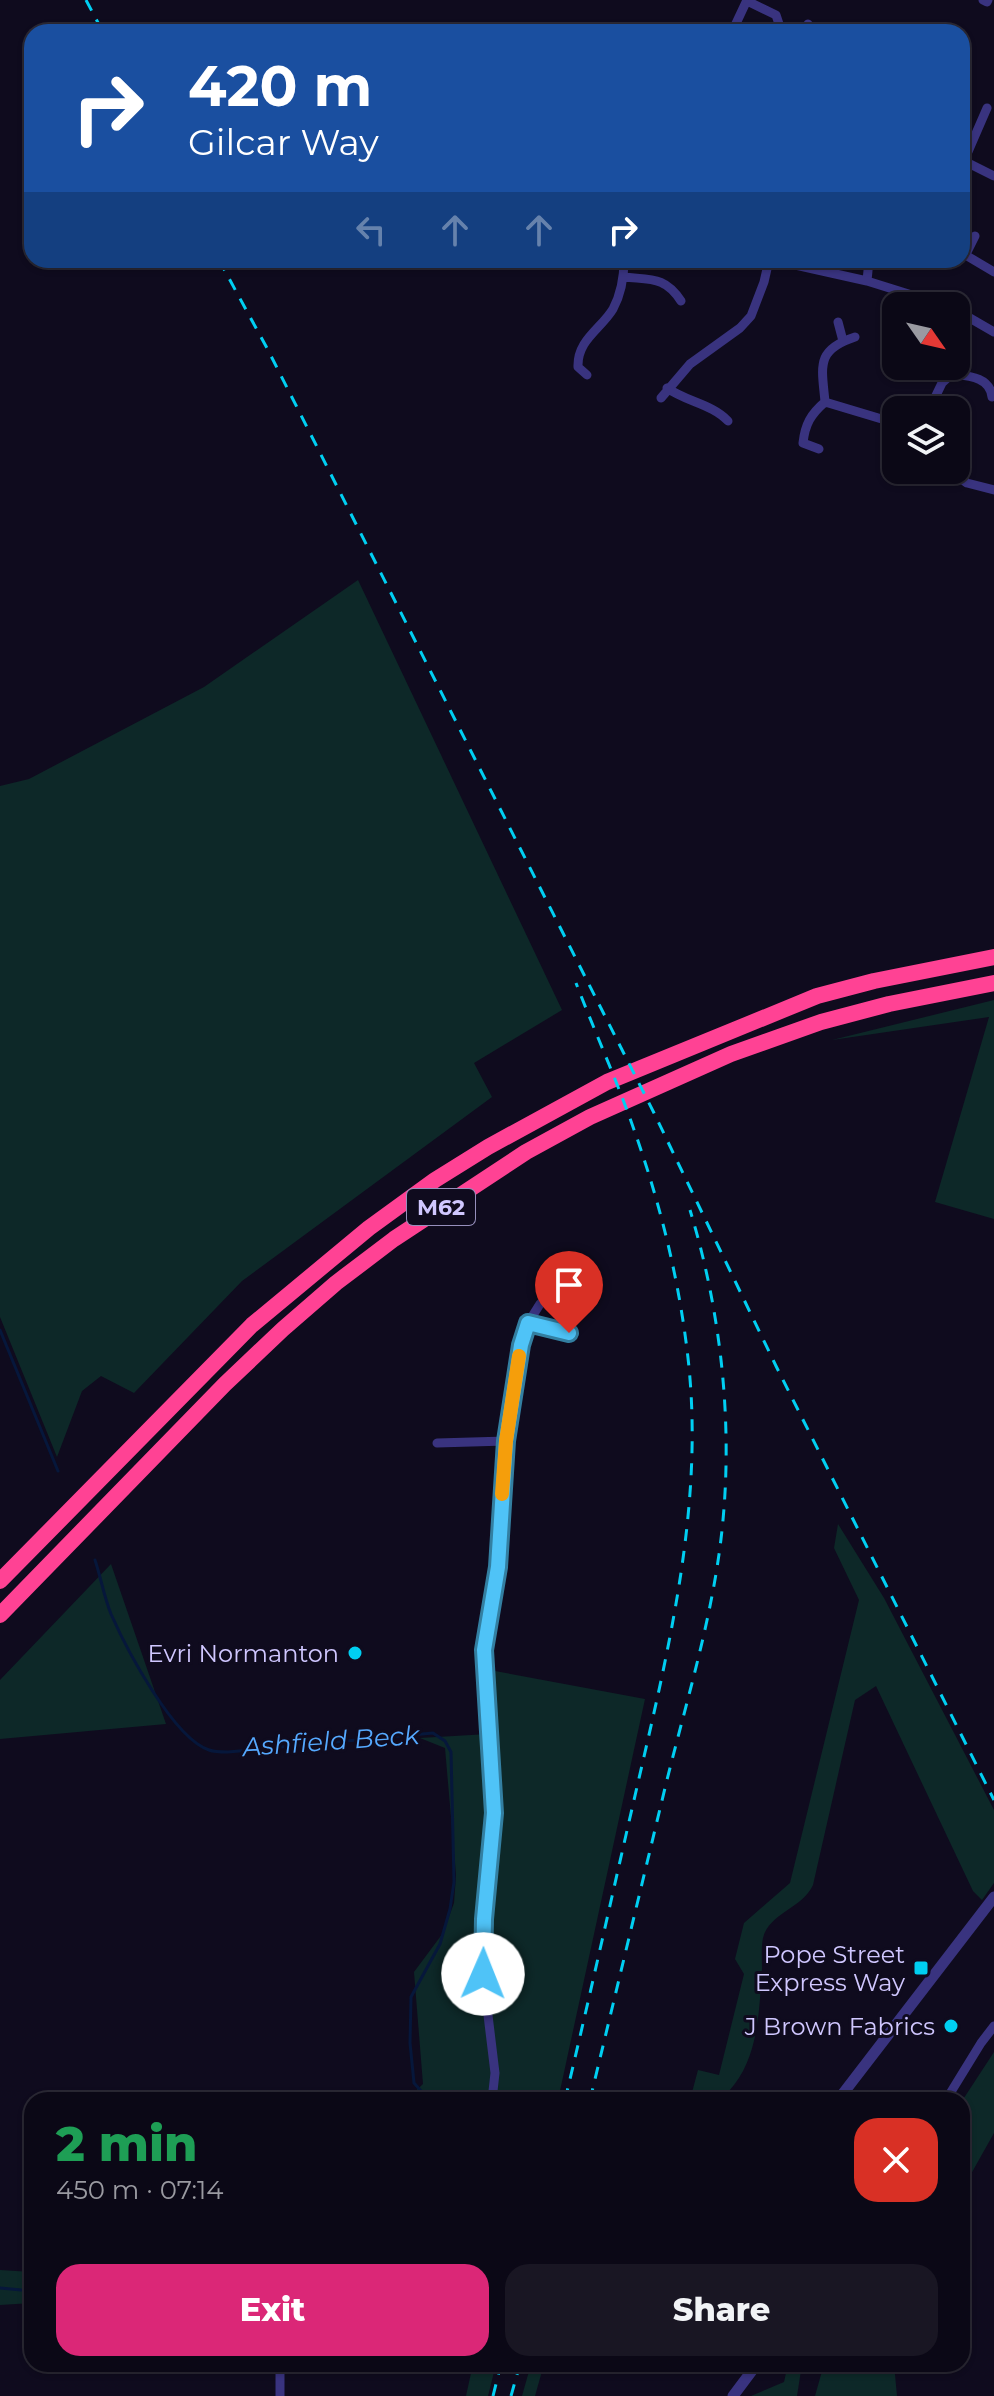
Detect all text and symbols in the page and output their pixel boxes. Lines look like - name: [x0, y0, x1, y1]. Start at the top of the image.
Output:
- text: 420 m: [188, 52, 372, 120]
- icon: right: [56, 56, 160, 160]
- text: Gilcar Way: [188, 120, 379, 164]
- icon: left: [349, 208, 393, 252]
- icon: ahead: [433, 208, 477, 252]
- icon: ahead: [517, 208, 561, 252]
- icon: right: [601, 208, 645, 252]
- north arrow: [882, 292, 970, 380]
- map controls: [882, 292, 970, 484]
- button: layers: [882, 396, 970, 484]
- road number: M62: [407, 1189, 475, 1225]
- pin: [535, 1251, 603, 1333]
- icon: arrive: [547, 1263, 591, 1307]
- place label: Evri Normanton: [148, 1639, 339, 1668]
- marker: Evri Normanton: [346, 1644, 364, 1662]
- water label: Ashfield Beck: [240, 1719, 422, 1763]
- position arrow: [441, 1932, 525, 2016]
- place label: Pope Street Express Way: [755, 1940, 905, 1997]
- marker: Pope Street Express Way: [912, 1959, 930, 1977]
- place label: J Brown Fabrics: [744, 2012, 935, 2041]
- marker: J Brown Fabrics: [942, 2017, 960, 2035]
- text: 2 min: [56, 2115, 197, 2173]
- button: close: [854, 2118, 938, 2202]
- text: 450 m · 07:14: [56, 2174, 224, 2206]
- button: Exit: [56, 2264, 489, 2356]
- button: Share: [505, 2264, 938, 2356]

